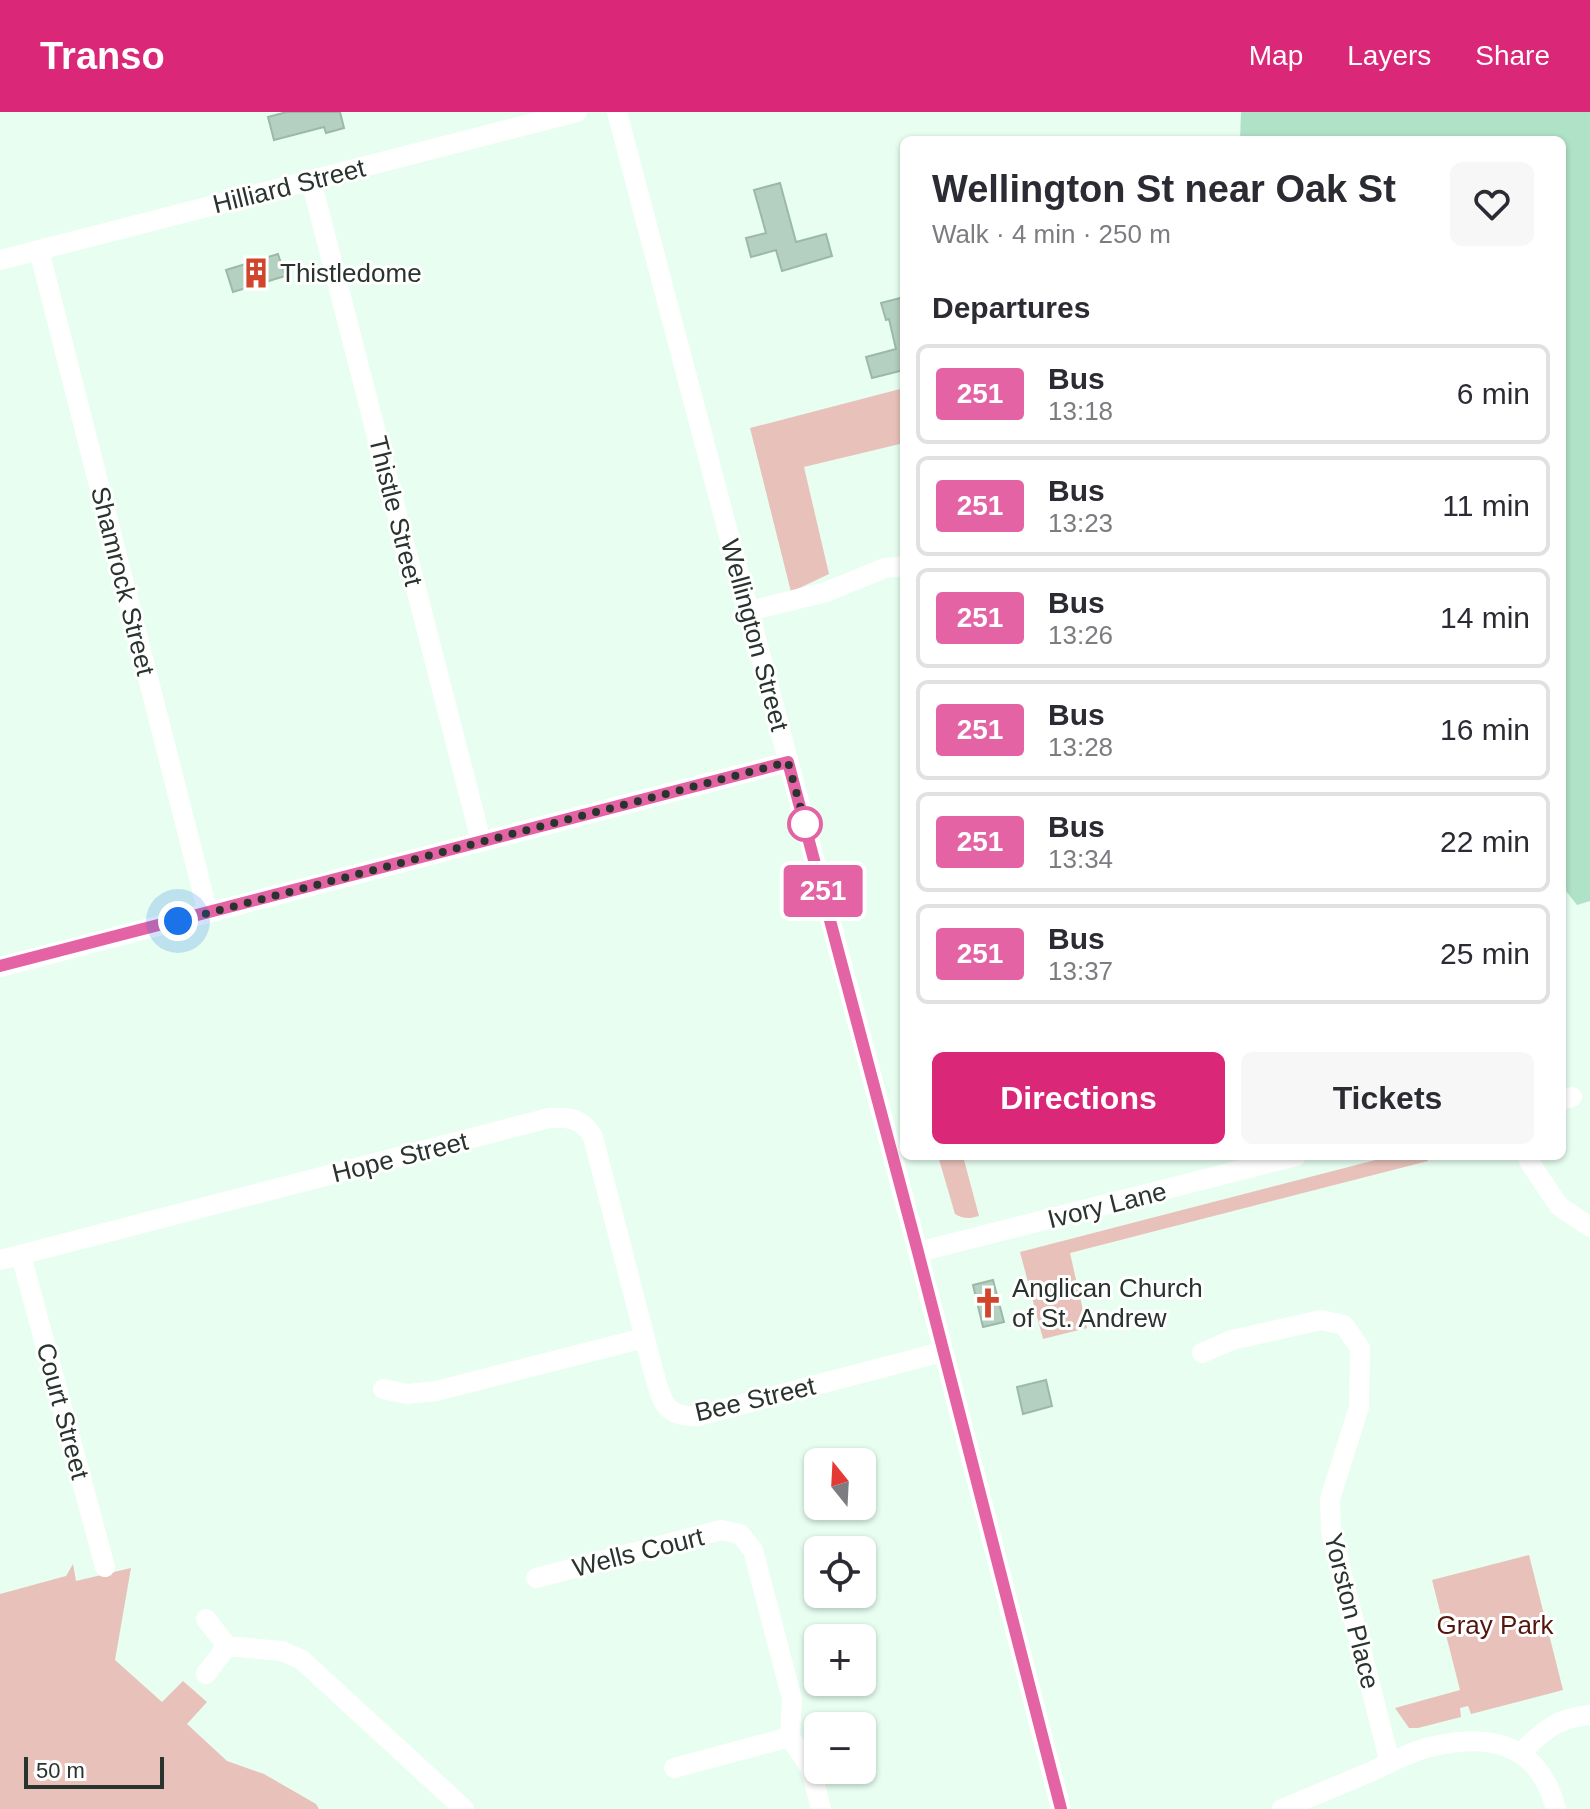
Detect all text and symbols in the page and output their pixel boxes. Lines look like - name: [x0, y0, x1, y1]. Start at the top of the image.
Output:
- text: Transo: [40, 35, 165, 77]
- text: Map: [1249, 40, 1303, 71]
- text: Layers: [1347, 40, 1431, 71]
- text: Share: [1475, 40, 1550, 71]
- street label: Hilliard Street: [210, 152, 369, 219]
- button: heart: [1450, 162, 1534, 246]
- text: Wellington St near Oak St: [932, 168, 1396, 210]
- text: Walk · 4 min · 250 m: [932, 219, 1171, 249]
- building icon: Thistledome: [239, 256, 273, 290]
- place label: Thistledome: [280, 258, 422, 288]
- text: Departures: [932, 291, 1090, 324]
- text: Bus: [1048, 362, 1105, 395]
- text: 6 min: [1457, 377, 1530, 410]
- text: 251: [957, 378, 1003, 409]
- text: 13:18: [1048, 396, 1113, 426]
- street label: Thistle Street: [363, 433, 429, 590]
- text: Bus: [1048, 474, 1105, 507]
- street label: Shamrock Street: [85, 483, 161, 679]
- text: 11 min: [1442, 489, 1530, 522]
- text: 251: [957, 490, 1003, 521]
- text: 13:23: [1048, 508, 1113, 538]
- street label: Wellington Street: [715, 536, 795, 735]
- text: Bus: [1048, 586, 1105, 619]
- text: 14 min: [1440, 601, 1530, 634]
- text: 251: [957, 602, 1003, 633]
- text: 13:26: [1048, 620, 1113, 650]
- text: Bus: [1048, 698, 1105, 731]
- text: 16 min: [1440, 713, 1530, 746]
- text: 251: [957, 714, 1003, 745]
- text: 13:28: [1048, 732, 1113, 762]
- unlabelled marker: [788, 807, 822, 841]
- text: Bus: [1048, 810, 1105, 843]
- text: 22 min: [1440, 825, 1530, 858]
- text: 251: [957, 826, 1003, 857]
- text: 13:34: [1048, 844, 1113, 874]
- line badge: 251: [777, 865, 869, 917]
- text: 251: [800, 875, 846, 906]
- your location: [158, 901, 198, 941]
- text: Bus: [1048, 922, 1105, 955]
- text: 25 min: [1440, 937, 1530, 970]
- text: 251: [957, 938, 1003, 969]
- text: 13:37: [1048, 956, 1113, 986]
- button: Directions: [932, 1052, 1225, 1144]
- button: Tickets: [1241, 1052, 1534, 1144]
- street label: Hope Street: [329, 1125, 472, 1188]
- street label: Ivory Lane: [1044, 1176, 1170, 1234]
- place label: Anglican Church of St. Andrew: [1012, 1273, 1203, 1333]
- church icon: Anglican Church of St. Andrew: [971, 1286, 1005, 1320]
- street label: Court Street: [30, 1339, 96, 1483]
- street label: Bee Street: [692, 1370, 819, 1427]
- north arrow: [804, 1448, 876, 1520]
- map controls: [804, 1448, 876, 1784]
- street label: Wells Court: [569, 1521, 707, 1583]
- street label: Yorston Place: [1318, 1530, 1386, 1692]
- button: locate: [804, 1536, 876, 1608]
- park label: Gray Park: [1436, 1610, 1555, 1640]
- button: +: [804, 1624, 876, 1696]
- button: −: [804, 1712, 876, 1784]
- scale bar: [24, 1753, 164, 1789]
- text: 50 m: [36, 1758, 85, 1783]

